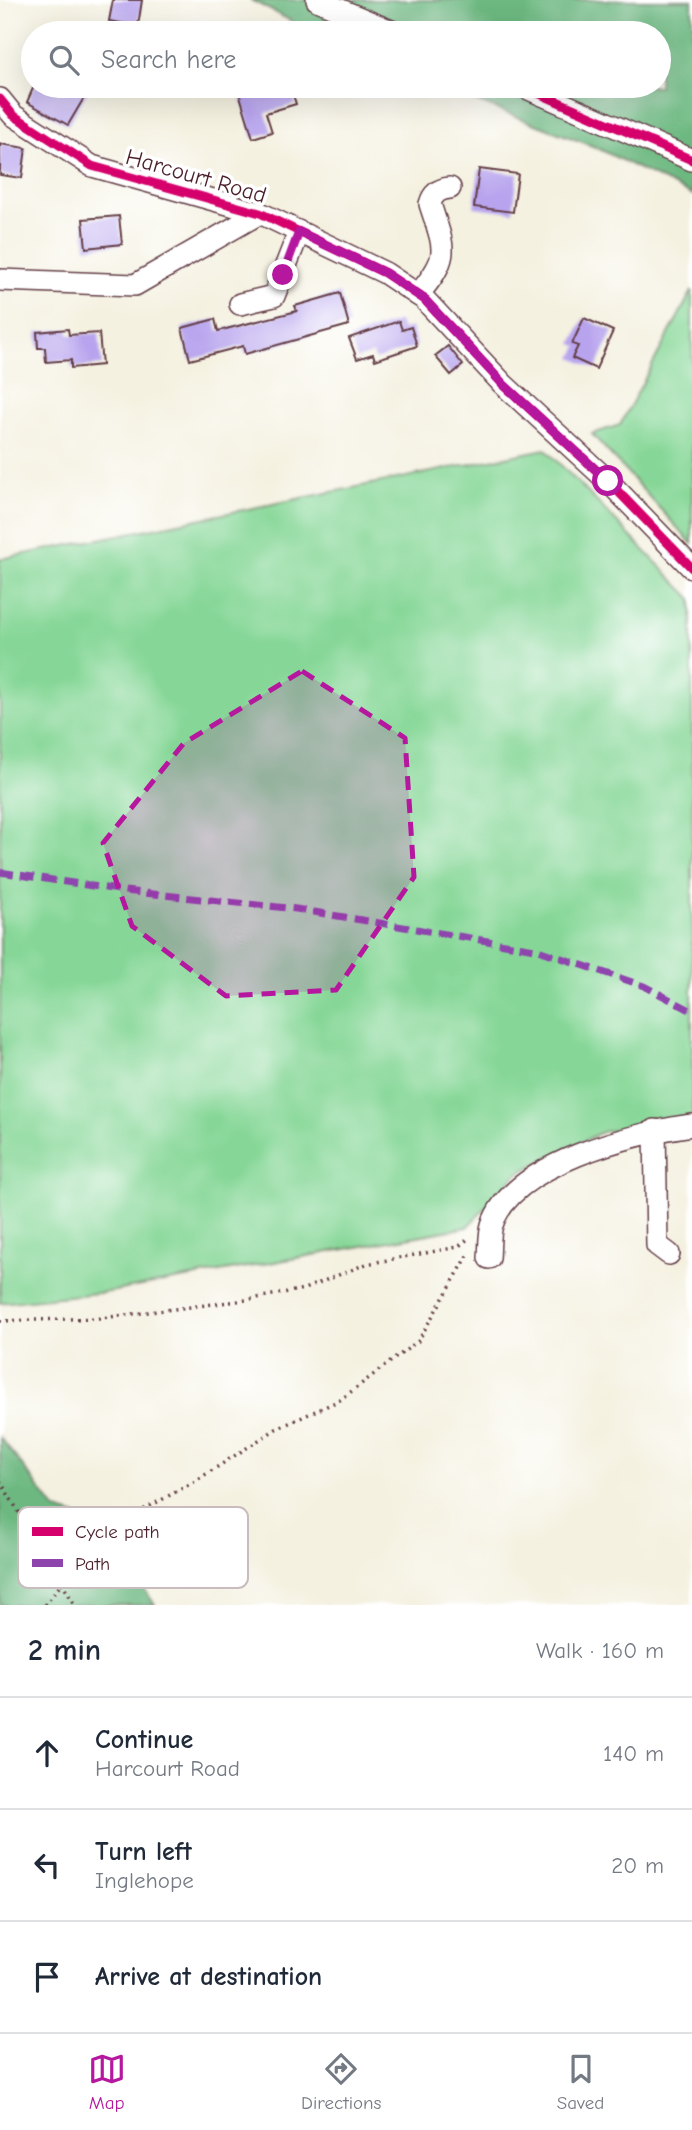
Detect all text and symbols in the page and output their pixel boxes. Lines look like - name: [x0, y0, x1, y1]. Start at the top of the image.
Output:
- search box: [21, 21, 671, 98]
- icon: search: [45, 41, 83, 79]
- text: Search here: [101, 45, 236, 75]
- street label: Harcourt Road: [123, 143, 269, 209]
- route end: [267, 259, 298, 290]
- route start: [592, 465, 623, 496]
- legend: [18, 1507, 248, 1588]
- text: Cycle path: [75, 1521, 160, 1543]
- text: Path: [75, 1553, 110, 1575]
- text: 2 min: [28, 1633, 101, 1668]
- text: Walk · 160 m: [536, 1637, 664, 1664]
- text: Continue: [95, 1725, 193, 1755]
- icon: ahead: [28, 1734, 66, 1772]
- text: 140 m: [603, 1740, 664, 1767]
- text: Harcourt Road: [95, 1755, 240, 1782]
- text: Turn left: [95, 1837, 192, 1867]
- icon: left: [28, 1846, 66, 1884]
- text: 20 m: [611, 1852, 664, 1879]
- text: Inglehope: [95, 1867, 194, 1894]
- icon: arrive: [28, 1958, 66, 1996]
- text: Arrive at destination: [95, 1962, 322, 1992]
- tab: Map: [88, 2050, 126, 2114]
- tab: Directions: [301, 2050, 381, 2114]
- tab: Saved: [557, 2050, 604, 2114]

